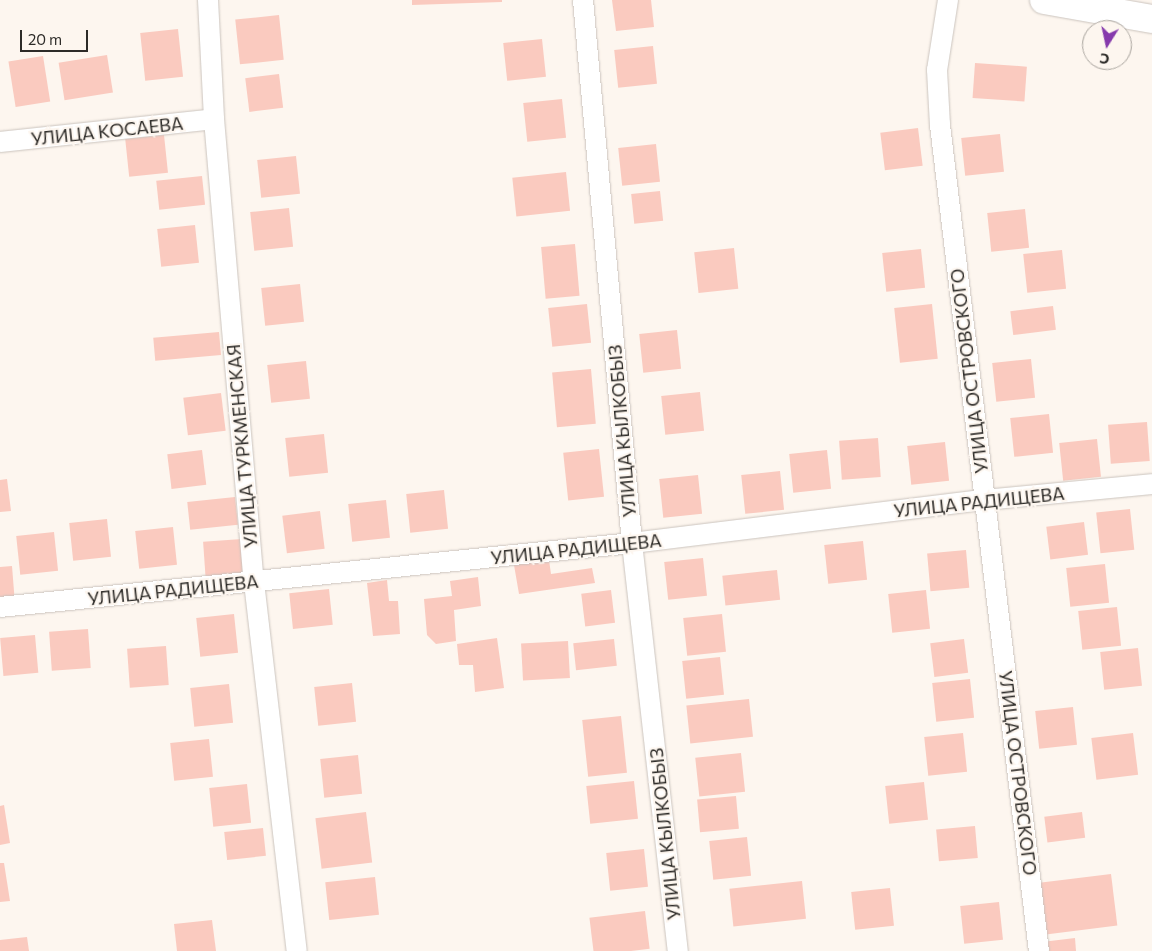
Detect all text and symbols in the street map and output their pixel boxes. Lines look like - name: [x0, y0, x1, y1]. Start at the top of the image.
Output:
- scale bar: [22, 20, 90, 52]
- north arrow: [1082, 20, 1132, 70]
- text: 20 m: [28, 30, 62, 48]
- text: С: [1098, 50, 1111, 68]
- street label: УЛИЦА КОСАЕВА: [30, 112, 184, 150]
- street label: УЛИЦА ОСТРОВСКОГО: [946, 267, 992, 475]
- street label: УЛИЦА ТУРКМЕНСКАЯ: [222, 343, 262, 549]
- street label: УЛИЦА КЫЛКОБЫЗ: [604, 344, 640, 518]
- street label: УЛИЦА РАДИЩЕВА: [893, 482, 1065, 522]
- street label: УЛИЦА РАДИЩЕВА: [490, 529, 662, 569]
- street label: УЛИЦА РАДИЩЕВА: [87, 570, 259, 610]
- street label: УЛИЦА ОСТРОВСКОГО: [995, 669, 1041, 877]
- street label: УЛИЦА КЫЛКОБЫЗ: [645, 747, 685, 921]

